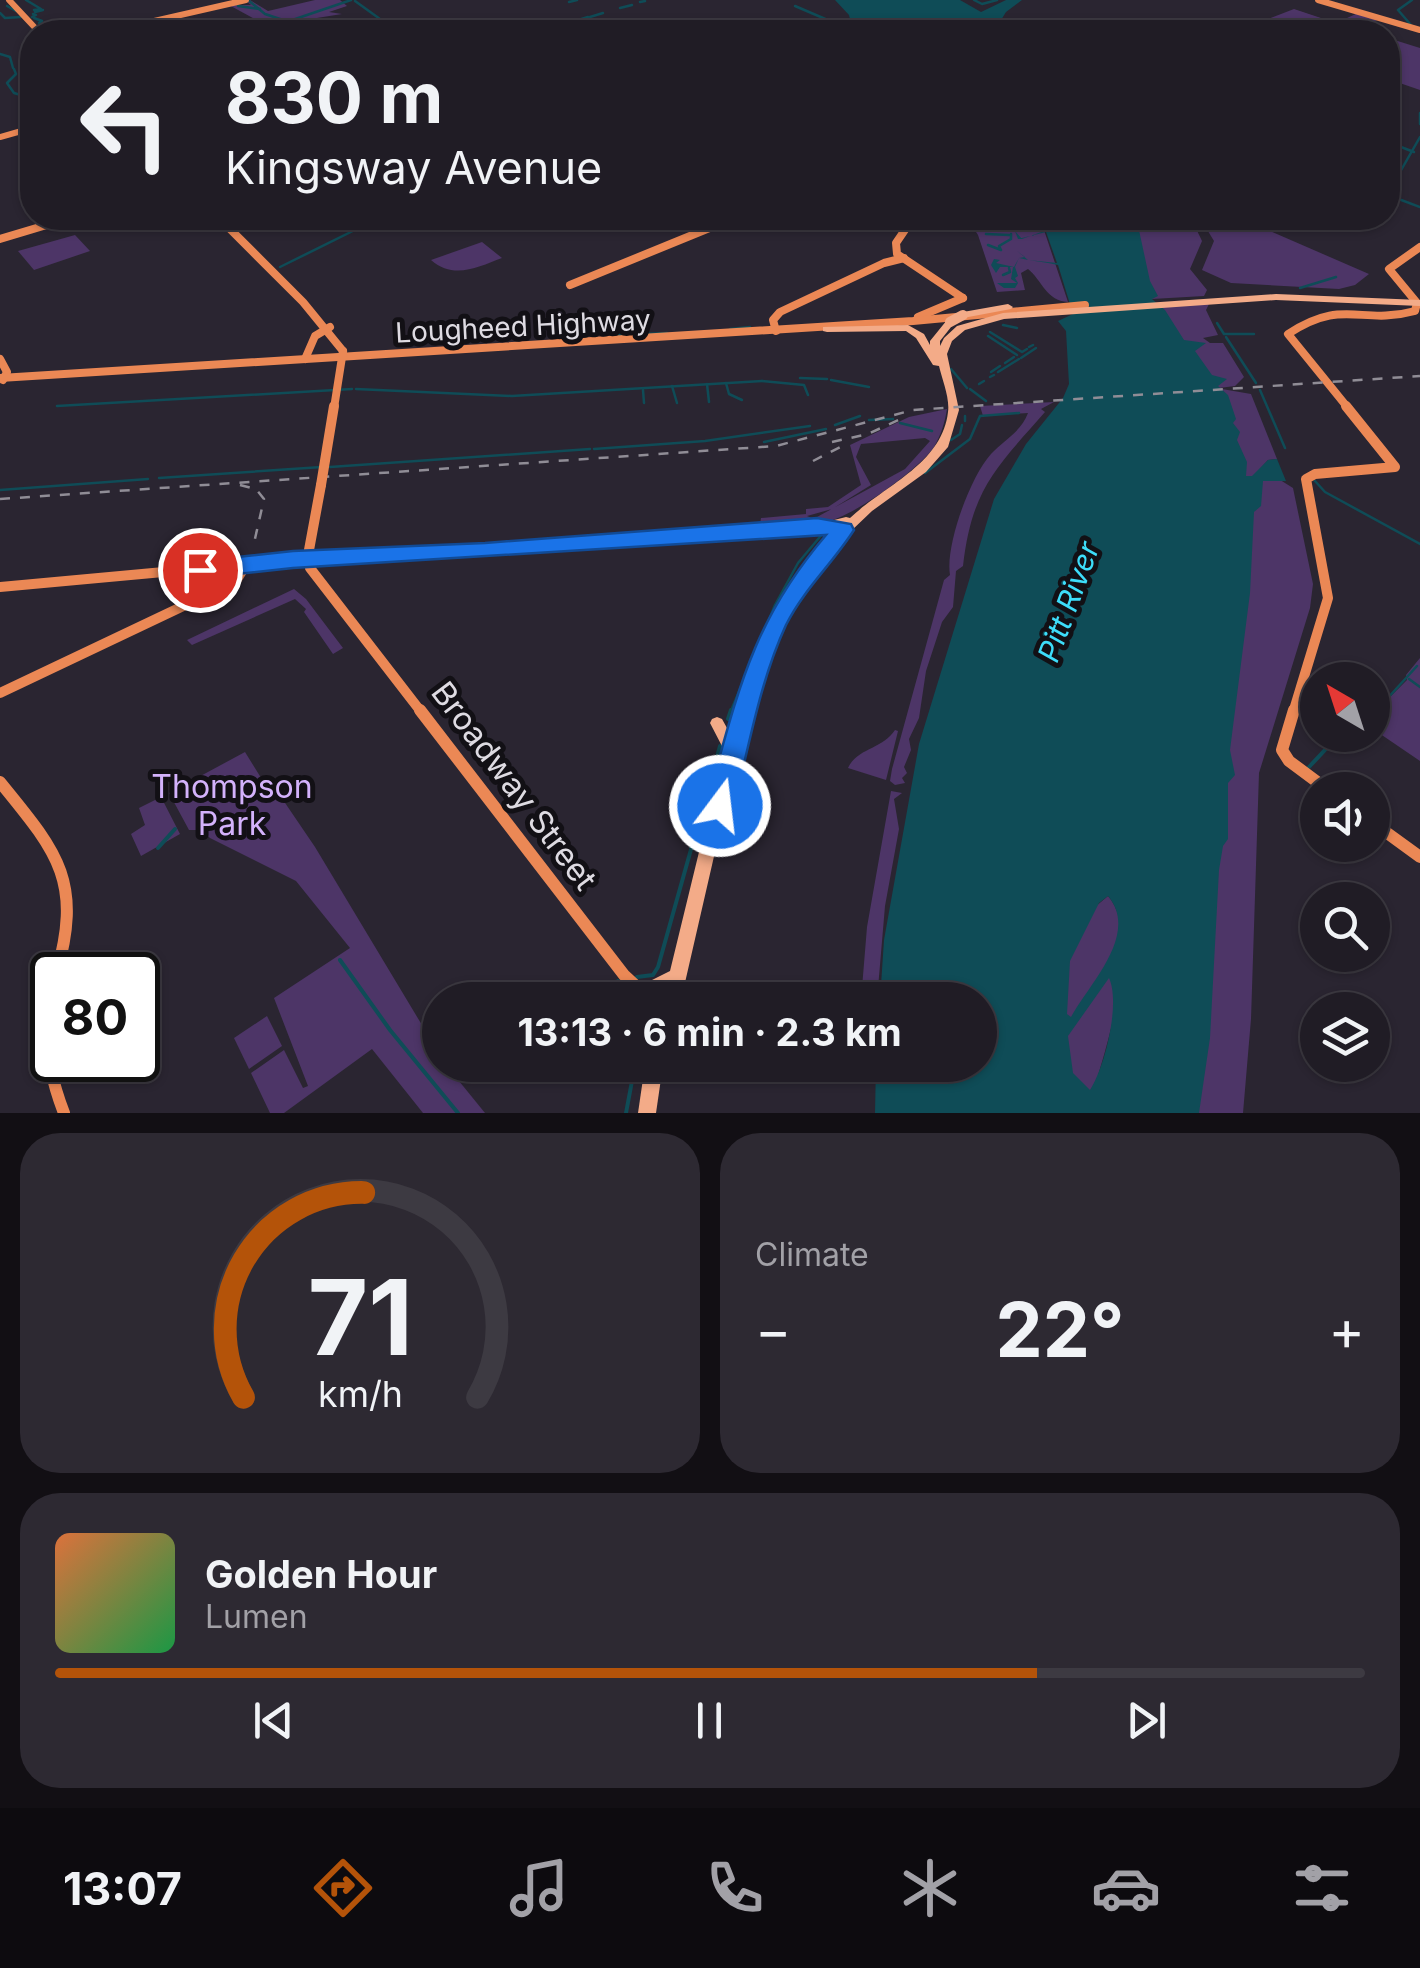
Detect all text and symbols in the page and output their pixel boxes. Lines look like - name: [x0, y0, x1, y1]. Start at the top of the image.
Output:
- text: 830 m: [225, 55, 443, 140]
- icon: left: [60, 60, 190, 190]
- text: Kingsway Avenue: [225, 140, 602, 195]
- street label: Lougheed Highway: [394, 302, 652, 350]
- pin: [158, 528, 243, 613]
- water label: Pitt River: [1030, 536, 1107, 667]
- icon: arrive: [173, 543, 228, 598]
- north arrow: [1300, 662, 1390, 752]
- map controls: [1300, 662, 1390, 1082]
- street label: Broadway Street: [423, 674, 605, 897]
- position arrow: [668, 754, 772, 858]
- park label: Thompson Park: [151, 767, 313, 843]
- button: sound: [1300, 772, 1390, 862]
- button: search: [1300, 882, 1390, 972]
- speed limit sign: 80: [30, 952, 160, 1082]
- button: layers: [1300, 992, 1390, 1082]
- text: 13:13 · 6 min · 2.3 km: [517, 1009, 902, 1055]
- text: Climate: [755, 1235, 869, 1274]
- text: 71: [307, 1254, 413, 1380]
- text: 22°: [996, 1284, 1124, 1375]
- text: −: [755, 1297, 791, 1363]
- text: +: [1329, 1297, 1365, 1363]
- text: km/h: [318, 1372, 402, 1416]
- text: Golden Hour: [205, 1551, 437, 1597]
- text: Lumen: [205, 1597, 308, 1636]
- icon: previous: [246, 1693, 301, 1748]
- icon: pause: [682, 1693, 737, 1748]
- icon: next: [1119, 1693, 1174, 1748]
- icon: directions: [308, 1853, 378, 1923]
- icon: music: [504, 1853, 574, 1923]
- icon: phone: [700, 1853, 770, 1923]
- icon: climate: [895, 1853, 965, 1923]
- icon: car: [1091, 1853, 1161, 1923]
- icon: filters: [1287, 1853, 1357, 1923]
- text: 13:07: [63, 1861, 182, 1916]

